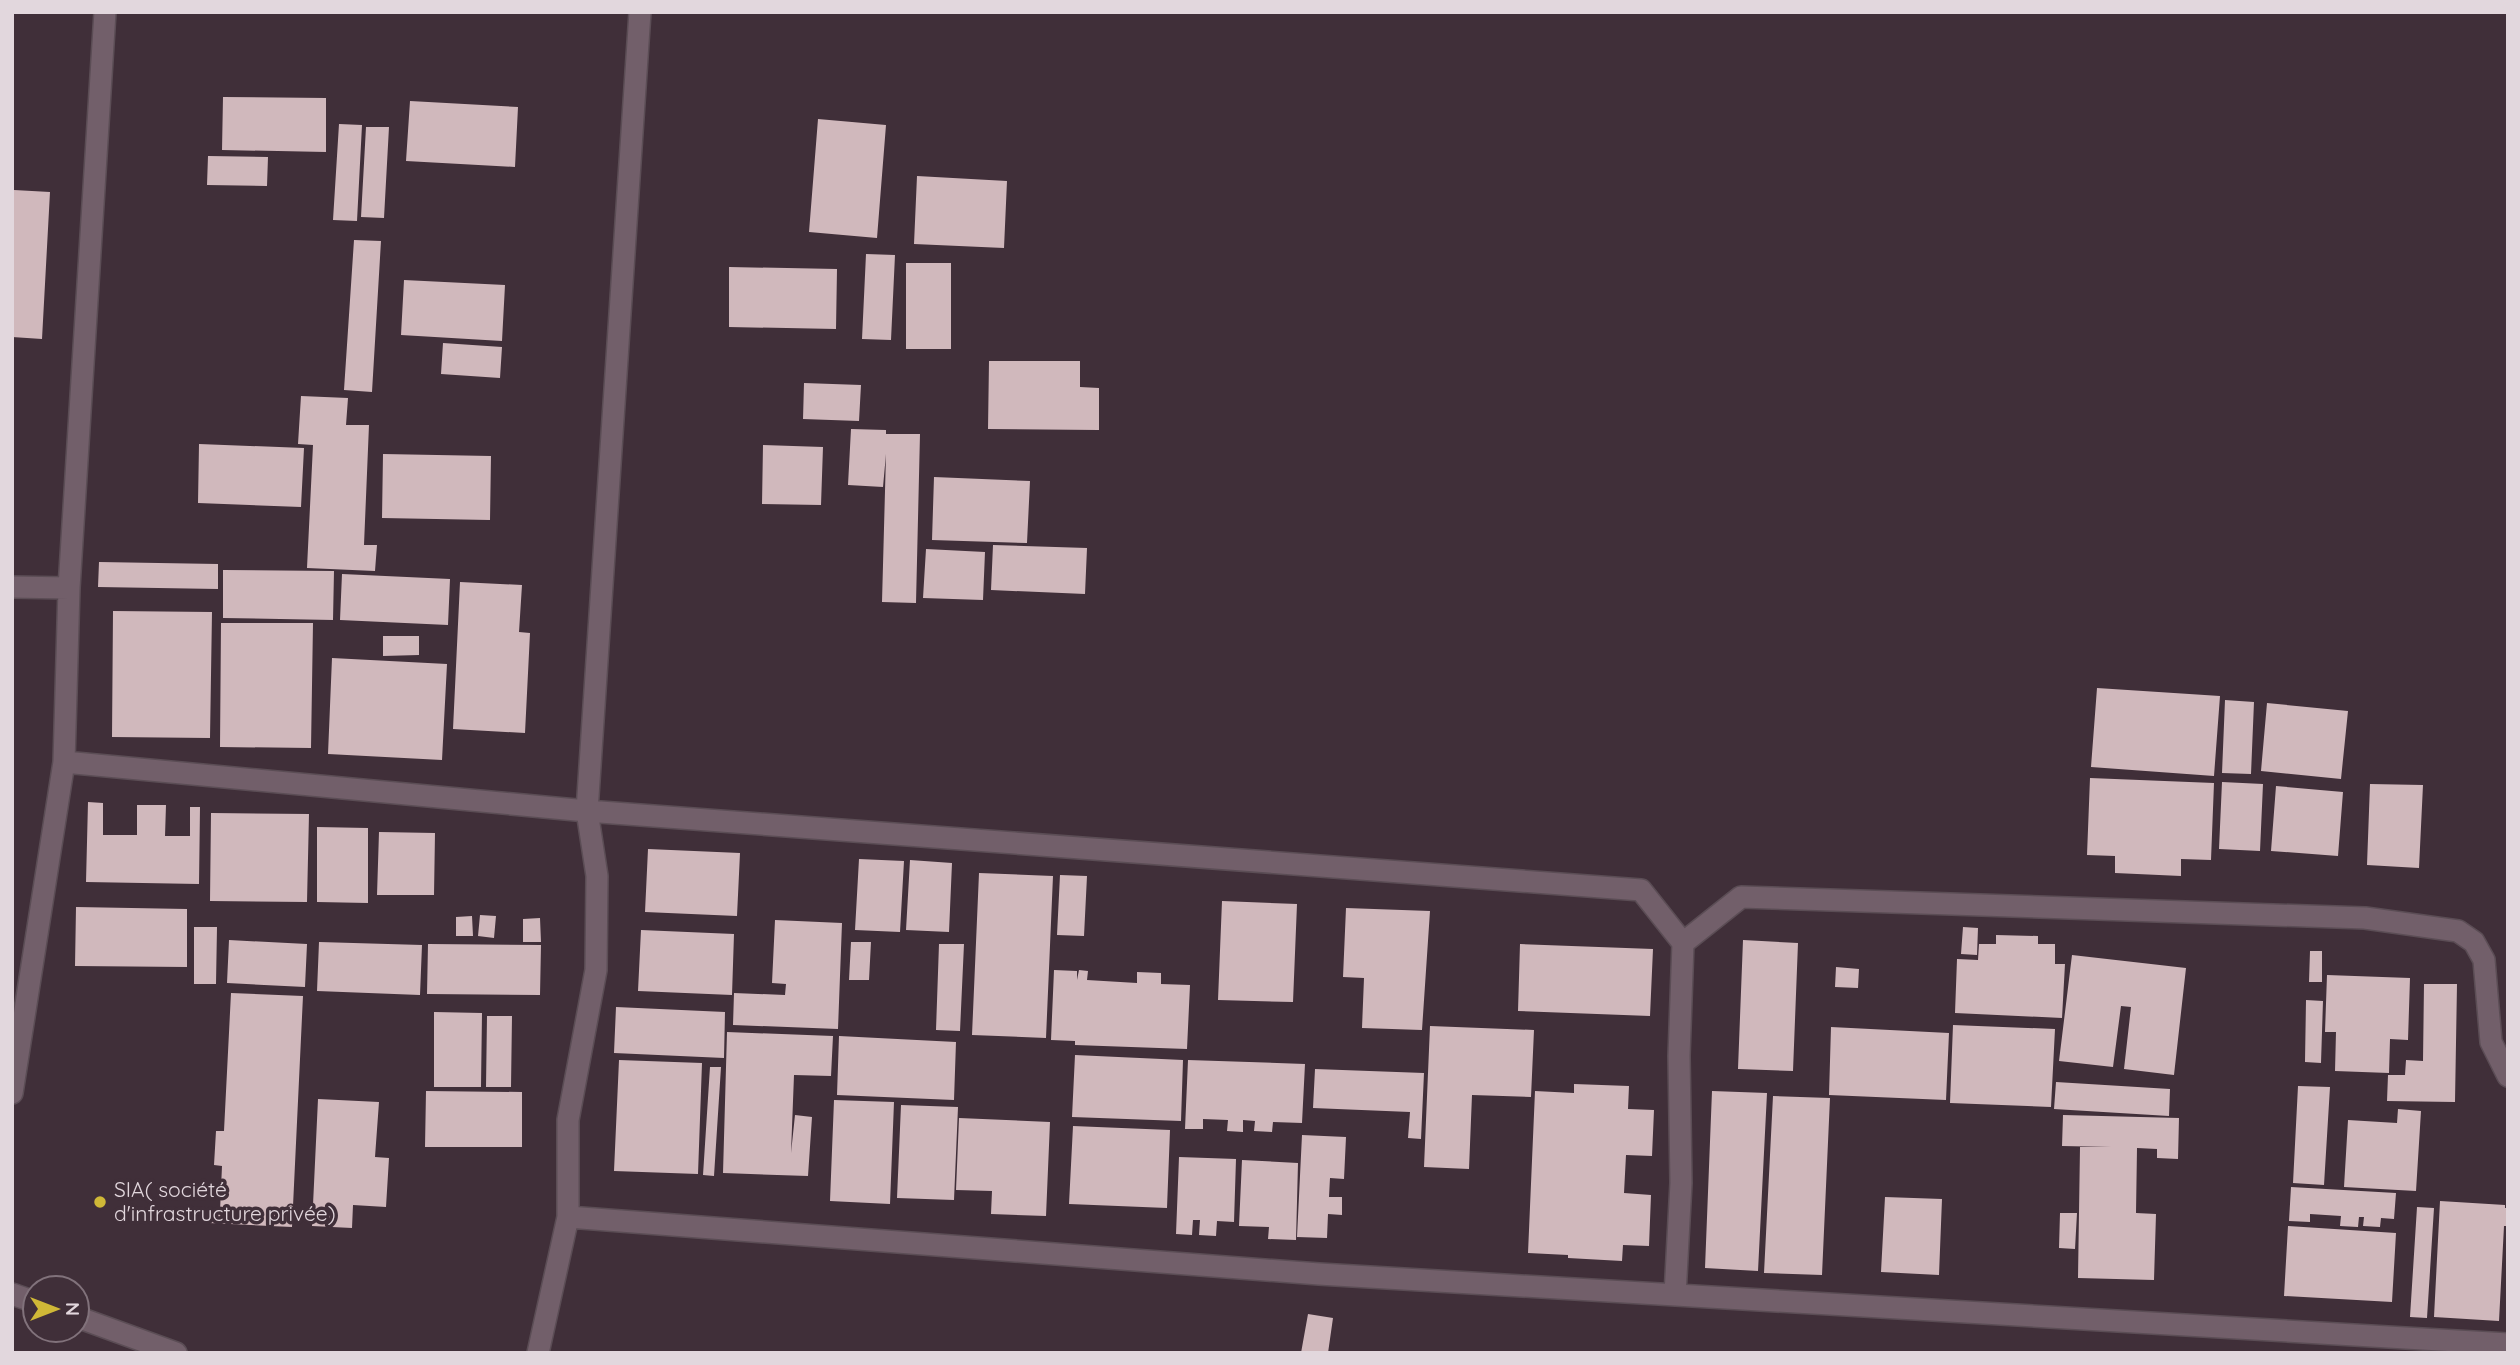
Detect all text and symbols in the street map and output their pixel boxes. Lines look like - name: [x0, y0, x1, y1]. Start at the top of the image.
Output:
- place label: SIA( société d'infrastructure privée): [114, 1176, 336, 1226]
- marker: SIA( société d'infrastructure privée): [92, 1194, 108, 1210]
- north arrow: [21, 1274, 91, 1344]
- text: N: [61, 1302, 85, 1316]

